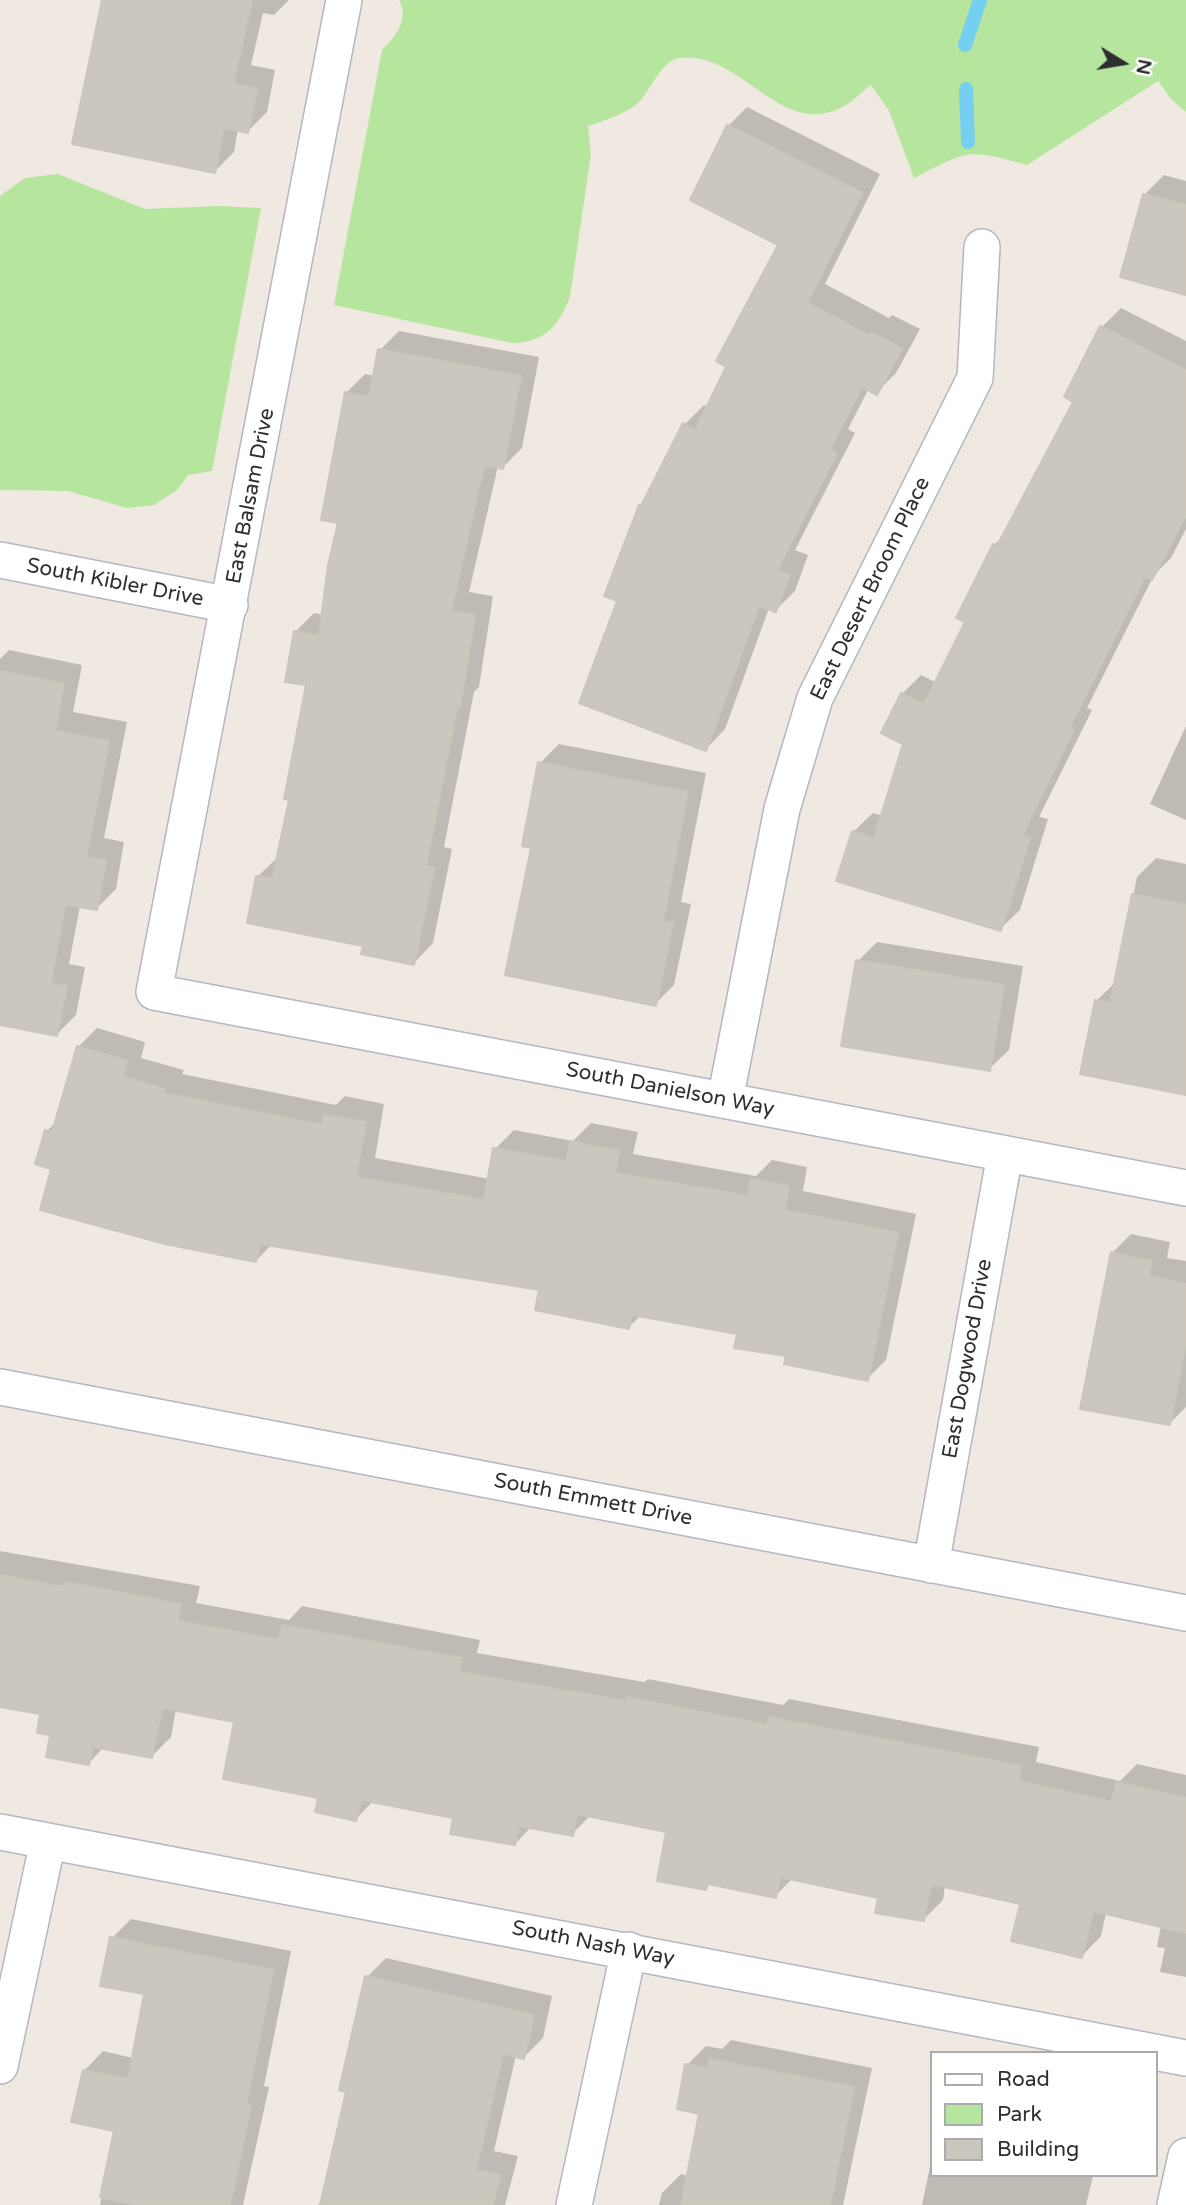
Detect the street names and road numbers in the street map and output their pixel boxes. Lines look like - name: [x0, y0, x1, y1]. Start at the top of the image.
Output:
- street label: East Balsam Drive: [222, 406, 280, 586]
- street label: East Desert Broom Place: [806, 473, 936, 705]
- street label: South Kibler Drive: [24, 553, 206, 613]
- street label: South Danielson Way: [564, 1057, 776, 1123]
- street label: East Dogwood Drive: [938, 1257, 998, 1461]
- street label: South Emmett Drive: [492, 1468, 694, 1532]
- street label: South Nash Way: [510, 1916, 676, 1972]

